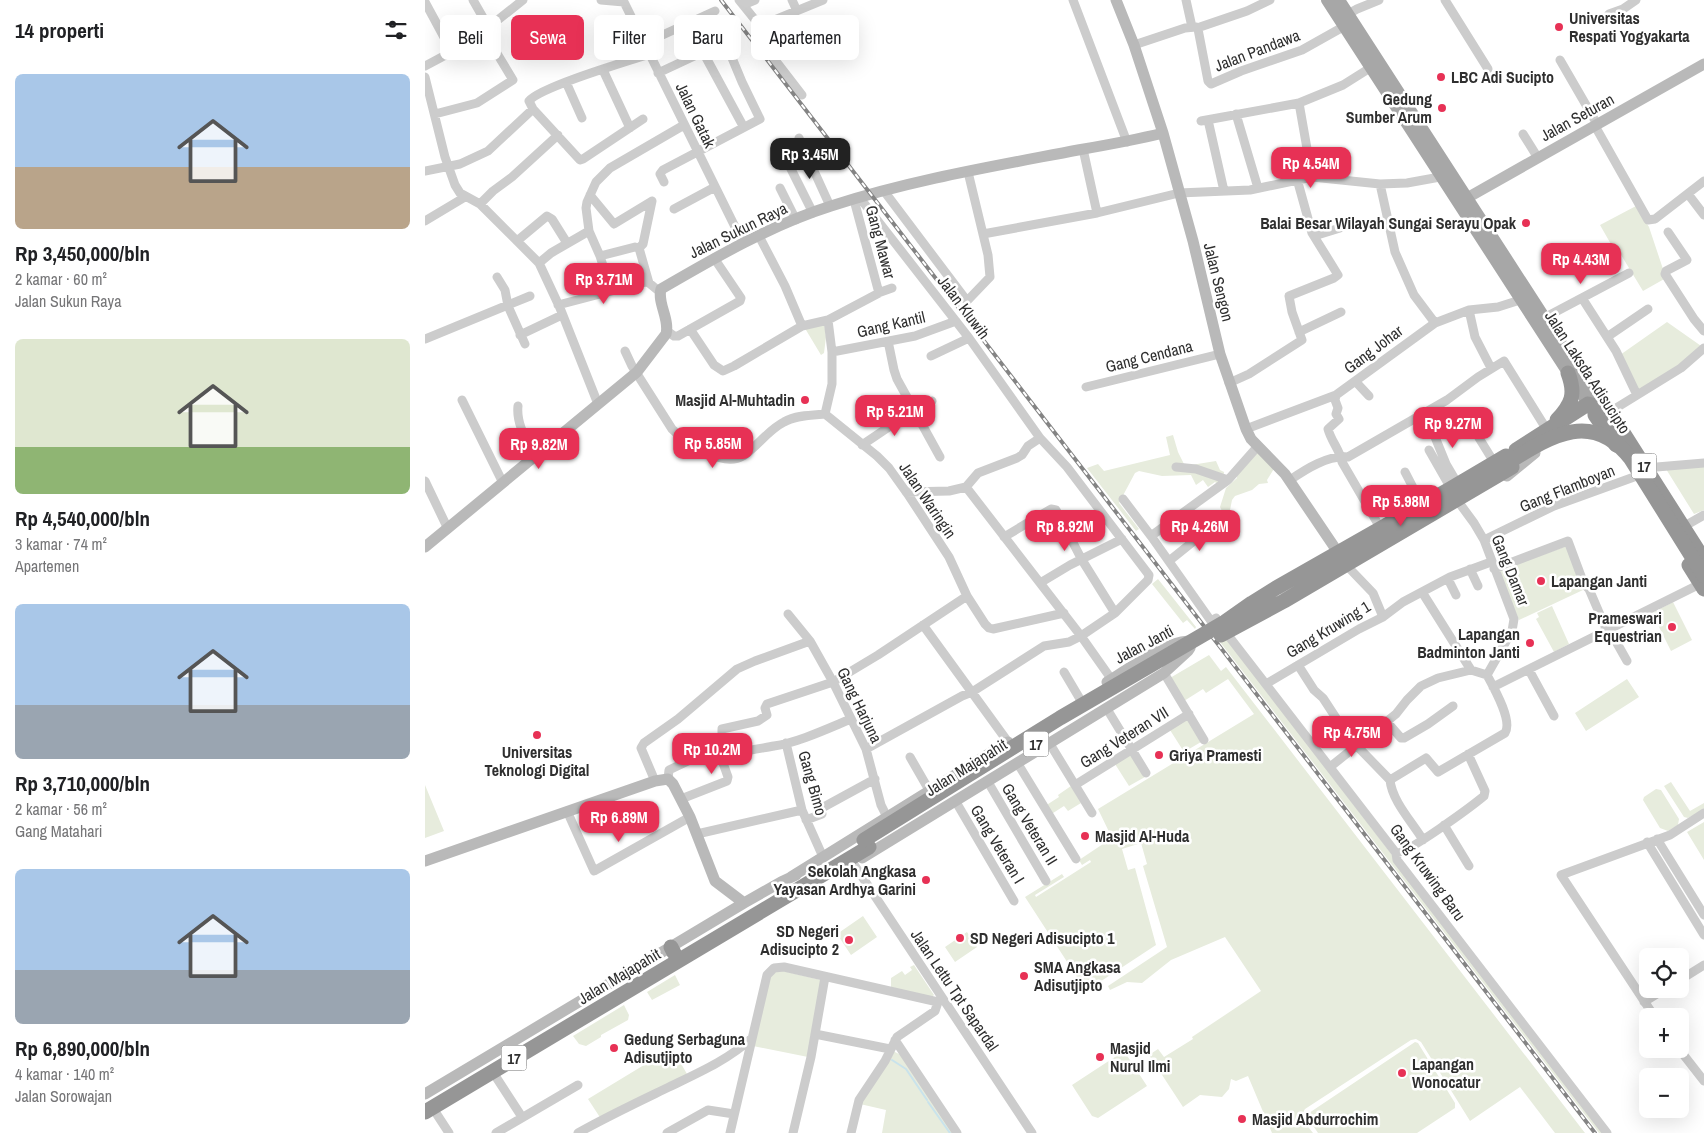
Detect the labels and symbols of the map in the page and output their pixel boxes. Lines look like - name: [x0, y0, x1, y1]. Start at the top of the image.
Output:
- place label: Universitas Respati Yogyakarta: [1569, 7, 1690, 47]
- marker: Universitas Respati Yogyakarta: [1553, 21, 1565, 33]
- street label: Jalan Pandawa: [1211, 23, 1303, 76]
- place label: LBC Adi Sucipto: [1451, 66, 1554, 88]
- marker: LBC Adi Sucipto: [1435, 71, 1447, 83]
- street label: Jalan Gatak: [671, 79, 721, 152]
- place label: Gedung Sumber Arum: [1346, 88, 1432, 128]
- street label: Jalan Seturan: [1536, 88, 1618, 146]
- marker: Gedung Sumber Arum: [1436, 102, 1448, 114]
- pin: Rp 3.45M: [758, 138, 862, 180]
- pin: Rp 4.54M: [1259, 146, 1363, 189]
- street label: Jalan Sukun Raya: [685, 196, 791, 263]
- street label: Gang Mawar: [861, 203, 902, 282]
- place label: Balai Besar Wilayah Sungai Serayu Opak: [1260, 212, 1517, 234]
- marker: Balai Besar Wilayah Sungai Serayu Opak: [1520, 217, 1532, 229]
- street label: Jalan Sengon: [1199, 240, 1239, 324]
- pin: Rp 4.43M: [1529, 242, 1633, 285]
- pin: Rp 3.71M: [552, 262, 656, 305]
- street label: Jalan Kluwih: [933, 271, 995, 343]
- street label: Gang Kantil: [855, 305, 927, 343]
- street label: Jalan Laksda Adisucipto: [1540, 306, 1636, 438]
- street label: Gang Johar: [1339, 319, 1408, 378]
- street label: Gang Cendana: [1103, 334, 1196, 377]
- place label: Masjid Al-Muhtadin: [675, 389, 795, 411]
- marker: Masjid Al-Muhtadin: [799, 394, 811, 406]
- pin: Rp 5.21M: [843, 394, 947, 437]
- pin: Rp 9.27M: [1401, 406, 1505, 449]
- pin: Rp 5.85M: [661, 426, 765, 469]
- pin: Rp 9.82M: [487, 428, 591, 470]
- road number: 17: [1631, 454, 1657, 478]
- street label: Jalan Waringin: [894, 457, 962, 543]
- street label: Gang Flamboyan: [1516, 459, 1618, 517]
- pin: Rp 5.98M: [1349, 484, 1453, 527]
- pin: Rp 8.92M: [1013, 510, 1117, 552]
- pin: Rp 4.26M: [1148, 510, 1252, 552]
- street label: Gang Damar: [1487, 531, 1536, 610]
- place label: Lapangan Janti: [1551, 570, 1647, 592]
- marker: Lapangan Janti: [1535, 575, 1547, 587]
- street label: Gang Kruwing 1: [1282, 595, 1375, 663]
- place label: Prameswari Equestrian: [1588, 607, 1662, 647]
- street label: Jalan Janti: [1111, 619, 1177, 669]
- marker: Prameswari Equestrian: [1666, 621, 1678, 633]
- place label: Lapangan Badminton Janti: [1417, 623, 1520, 663]
- marker: Lapangan Badminton Janti: [1524, 637, 1536, 649]
- street label: Gang Harjuna: [832, 663, 888, 747]
- street label: Gang Veteran VII: [1075, 701, 1173, 773]
- pin: Rp 4.75M: [1300, 716, 1404, 758]
- marker: Universitas Teknologi Digital: [531, 729, 543, 741]
- pin: Rp 10.2M: [660, 732, 764, 775]
- road number: 17: [1023, 732, 1049, 756]
- street label: Jalan Majapahit: [921, 733, 1011, 801]
- place label: Universitas Teknologi Digital: [485, 741, 589, 781]
- place label: Griya Pramesti: [1169, 744, 1262, 766]
- street label: Gang Bimo: [793, 748, 833, 818]
- marker: Griya Pramesti: [1153, 749, 1165, 761]
- street label: Gang Veteran II: [998, 780, 1062, 868]
- pin: Rp 6.89M: [567, 800, 671, 843]
- street label: Gang Veteran I: [967, 801, 1029, 887]
- street label: Gang Kruwing Baru: [1385, 819, 1471, 925]
- place label: Masjid Al-Huda: [1095, 825, 1190, 847]
- marker: Masjid Al-Huda: [1079, 830, 1091, 842]
- place label: Sekolah Angkasa Yayasan Ardhya Garini: [774, 860, 917, 900]
- marker: Sekolah Angkasa Yayasan Ardhya Garini: [920, 874, 932, 886]
- place label: SD Negeri Adisucipto 2: [760, 920, 839, 960]
- street label: Jalan Lettu Tpt Sapardal: [906, 925, 1004, 1055]
- place label: SD Negeri Adisucipto 1: [970, 927, 1115, 949]
- marker: SD Negeri Adisucipto 1: [954, 932, 966, 944]
- marker: SD Negeri Adisucipto 2: [843, 934, 855, 946]
- street label: Jalan Majapahit: [574, 943, 665, 1009]
- place label: SMA Angkasa Adisutjipto: [1034, 956, 1121, 996]
- marker: SMA Angkasa Adisutjipto: [1018, 970, 1030, 982]
- place label: Gedung Serbaguna Adisutjipto: [624, 1028, 746, 1068]
- place label: Masjid Nurul Ilmi: [1110, 1037, 1171, 1077]
- marker: Gedung Serbaguna Adisutjipto: [608, 1042, 620, 1054]
- road number: 17: [501, 1046, 527, 1070]
- marker: Masjid Nurul Ilmi: [1094, 1051, 1106, 1063]
- place label: Lapangan Wonocatur: [1412, 1053, 1481, 1093]
- marker: Lapangan Wonocatur: [1396, 1067, 1408, 1079]
- place label: Masjid Abdurrochim: [1252, 1108, 1378, 1130]
- marker: Masjid Abdurrochim: [1236, 1113, 1248, 1125]

